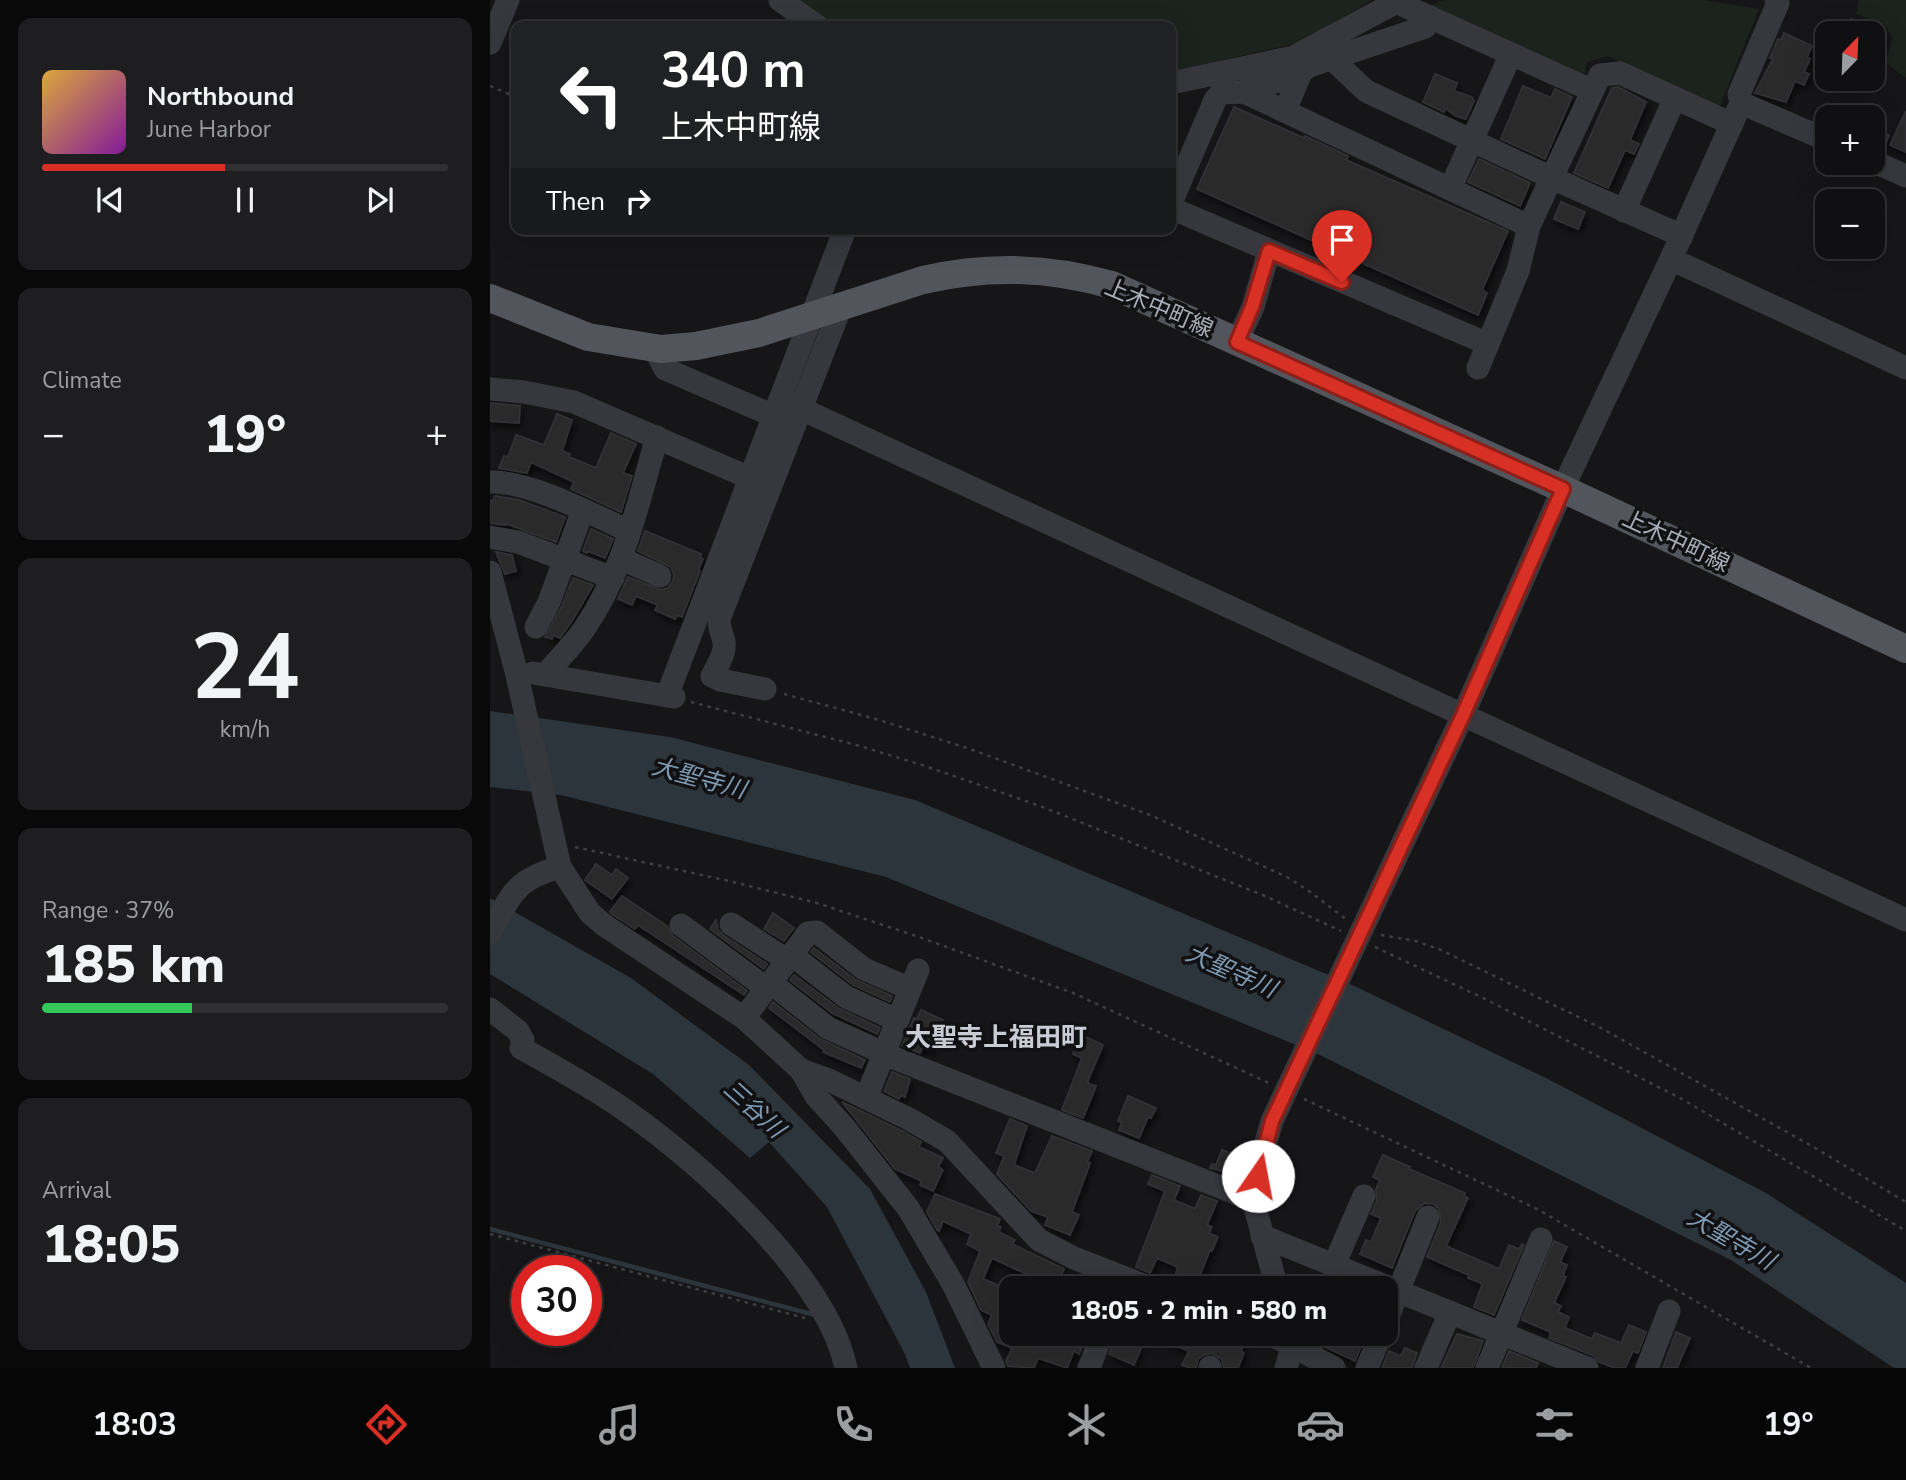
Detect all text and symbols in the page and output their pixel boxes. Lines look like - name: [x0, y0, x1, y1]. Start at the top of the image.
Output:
- north arrow: [1815, 21, 1885, 91]
- map controls: [1815, 21, 1885, 259]
- text: 340 m: [661, 37, 805, 104]
- icon: left: [546, 49, 637, 140]
- text: Northbound: [147, 79, 294, 114]
- button: +: [1815, 105, 1885, 175]
- text: 上木中町線: [661, 106, 821, 149]
- text: June Harbor: [147, 114, 271, 145]
- icon: previous: [91, 181, 129, 219]
- icon: pause: [226, 181, 264, 219]
- icon: next: [361, 181, 399, 219]
- icon: right: [619, 182, 657, 220]
- text: Then: [546, 184, 605, 219]
- button: −: [1815, 189, 1885, 259]
- pin: [1312, 210, 1372, 282]
- icon: arrive: [1323, 221, 1361, 259]
- street label: 上木中町線: [1100, 271, 1218, 345]
- text: Climate: [42, 365, 122, 396]
- text: 19°: [204, 399, 286, 470]
- text: −: [42, 409, 65, 460]
- text: +: [425, 409, 448, 460]
- street label: 上木中町線: [1617, 503, 1735, 579]
- text: 24: [190, 606, 300, 730]
- text: km/h: [220, 714, 270, 745]
- water label: 大聖寺川: [648, 750, 752, 807]
- text: Range · 37%: [42, 895, 174, 926]
- text: 185 km: [42, 929, 225, 1000]
- water label: 大聖寺川: [1181, 937, 1284, 1006]
- district label: 大聖寺上福田町: [905, 1020, 1087, 1055]
- water label: 三谷川: [717, 1073, 794, 1147]
- position arrow: [1221, 1139, 1295, 1213]
- text: Arrival: [42, 1175, 111, 1206]
- water label: 大聖寺川: [1681, 1201, 1783, 1278]
- text: 18:05: [42, 1209, 180, 1280]
- speed limit sign: 30: [511, 1255, 602, 1346]
- text: 18:05 · 2 min · 580 m: [1070, 1293, 1327, 1328]
- icon: directions: [362, 1400, 411, 1449]
- icon: music: [595, 1400, 644, 1449]
- icon: phone: [829, 1400, 878, 1449]
- icon: climate: [1062, 1400, 1111, 1449]
- icon: car: [1296, 1400, 1345, 1449]
- icon: filters: [1530, 1400, 1579, 1449]
- text: 18:03: [92, 1403, 177, 1446]
- text: 19°: [1763, 1403, 1814, 1446]

